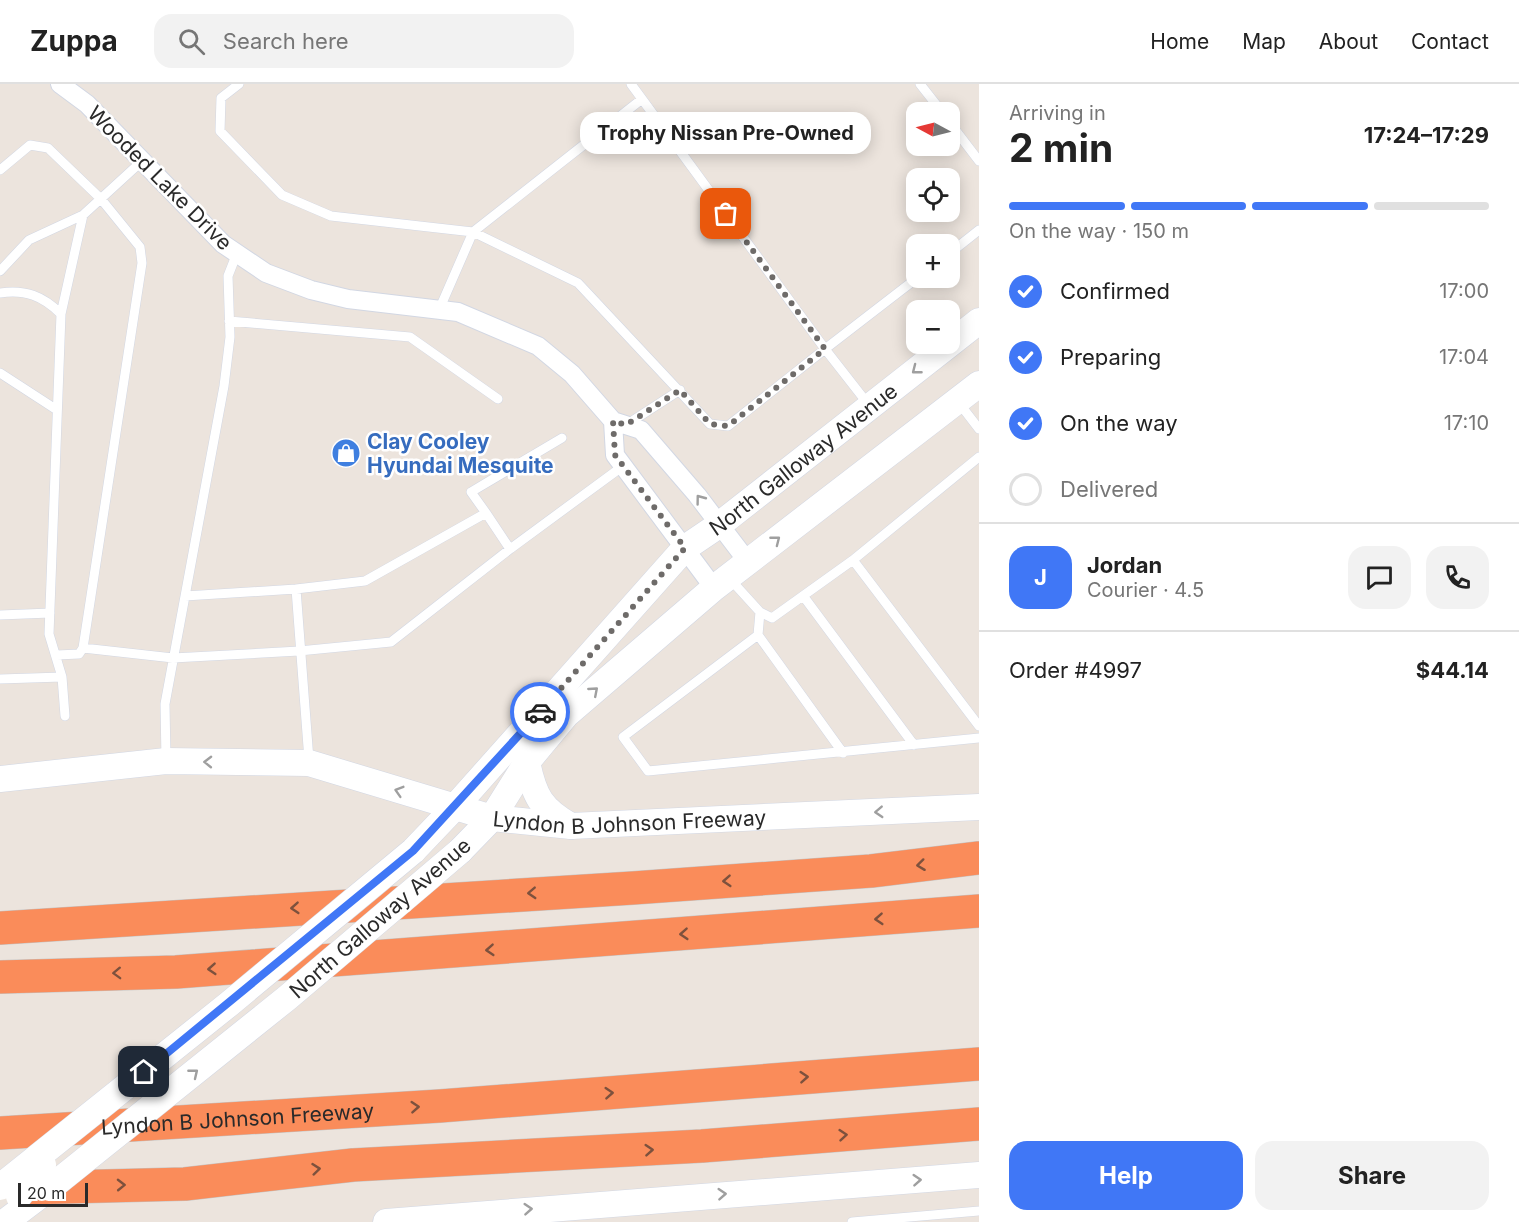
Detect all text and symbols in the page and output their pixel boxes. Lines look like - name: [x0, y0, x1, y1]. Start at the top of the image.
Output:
- search box: [154, 14, 574, 68]
- text: Zuppa: [30, 24, 118, 58]
- icon: search: [175, 25, 208, 58]
- text: Search here: [223, 28, 349, 54]
- text: Home: [1150, 29, 1209, 54]
- text: Map: [1242, 29, 1286, 54]
- text: About: [1319, 29, 1378, 54]
- text: Contact: [1411, 29, 1489, 54]
- street label: Wooded Lake Drive: [83, 101, 237, 255]
- text: Arriving in: [1009, 101, 1106, 125]
- north arrow: [906, 102, 960, 156]
- map controls: [906, 102, 960, 354]
- callout: Trophy Nissan Pre-Owned: [580, 112, 872, 154]
- text: Trophy Nissan Pre-Owned: [597, 121, 854, 145]
- text: 17:24–17:29: [1364, 122, 1489, 148]
- text: 2 min: [1009, 124, 1113, 171]
- button: locate: [906, 168, 960, 222]
- pin: [700, 188, 751, 239]
- icon: bag: [709, 197, 742, 230]
- text: On the way · 150 m: [1009, 219, 1189, 243]
- button: +: [906, 234, 960, 288]
- icon: check: [1009, 275, 1042, 308]
- text: Confirmed: [1060, 278, 1170, 304]
- text: 17:00: [1439, 279, 1489, 303]
- button: −: [906, 300, 960, 354]
- icon: check: [1009, 341, 1042, 374]
- text: Preparing: [1060, 344, 1161, 370]
- text: 17:04: [1439, 345, 1489, 369]
- one-way arrow: [912, 362, 923, 373]
- street label: North Galloway Avenue: [704, 378, 902, 541]
- icon: check: [1009, 407, 1042, 440]
- text: On the way: [1060, 410, 1178, 436]
- text: 17:10: [1444, 411, 1489, 435]
- place label: Clay Cooley Hyundai Mesquite: [367, 429, 554, 478]
- shop icon: Clay Cooley Hyundai Mesquite: [330, 437, 362, 469]
- text: Delivered: [1060, 476, 1158, 502]
- one-way arrow: [696, 494, 707, 505]
- one-way arrow: [770, 537, 781, 548]
- button: chat: [1348, 546, 1411, 609]
- button: phone: [1426, 546, 1489, 609]
- text: Jordan: [1087, 552, 1162, 578]
- text: J: [1034, 564, 1047, 590]
- text: Courier · 4.5: [1087, 578, 1204, 602]
- text: Order #4997: [1009, 657, 1142, 683]
- text: $44.14: [1416, 657, 1489, 683]
- courier: [510, 682, 570, 742]
- one-way arrow: [587, 687, 598, 698]
- icon: car: [524, 696, 557, 729]
- one-way arrow: [203, 756, 212, 768]
- one-way arrow: [394, 786, 405, 798]
- street label: Lyndon B Johnson Freeway: [492, 804, 767, 838]
- one-way arrow: [874, 805, 883, 818]
- street label: North Galloway Avenue: [284, 833, 476, 1003]
- one-way arrow: [916, 858, 925, 871]
- one-way arrow: [722, 874, 731, 887]
- one-way arrow: [527, 887, 536, 900]
- one-way arrow: [291, 902, 300, 915]
- one-way arrow: [874, 912, 883, 925]
- one-way arrow: [680, 928, 689, 941]
- one-way arrow: [485, 943, 494, 956]
- one-way arrow: [207, 963, 216, 976]
- one-way arrow: [113, 967, 122, 980]
- pin: [118, 1046, 169, 1097]
- icon: home: [127, 1055, 160, 1088]
- one-way arrow: [187, 1069, 198, 1080]
- one-way arrow: [799, 1071, 808, 1084]
- one-way arrow: [605, 1086, 614, 1099]
- street label: Lyndon B Johnson Freeway: [100, 1098, 375, 1139]
- one-way arrow: [410, 1101, 419, 1114]
- one-way arrow: [839, 1129, 848, 1142]
- button: Help: [1009, 1141, 1243, 1210]
- button: Share: [1255, 1141, 1489, 1210]
- one-way arrow: [644, 1143, 653, 1156]
- one-way arrow: [311, 1164, 320, 1176]
- one-way arrow: [912, 1174, 921, 1187]
- one-way arrow: [117, 1179, 126, 1191]
- scale bar: [18, 1180, 88, 1208]
- text: 20 m: [27, 1183, 65, 1203]
- one-way arrow: [718, 1188, 727, 1201]
- one-way arrow: [523, 1203, 532, 1216]

